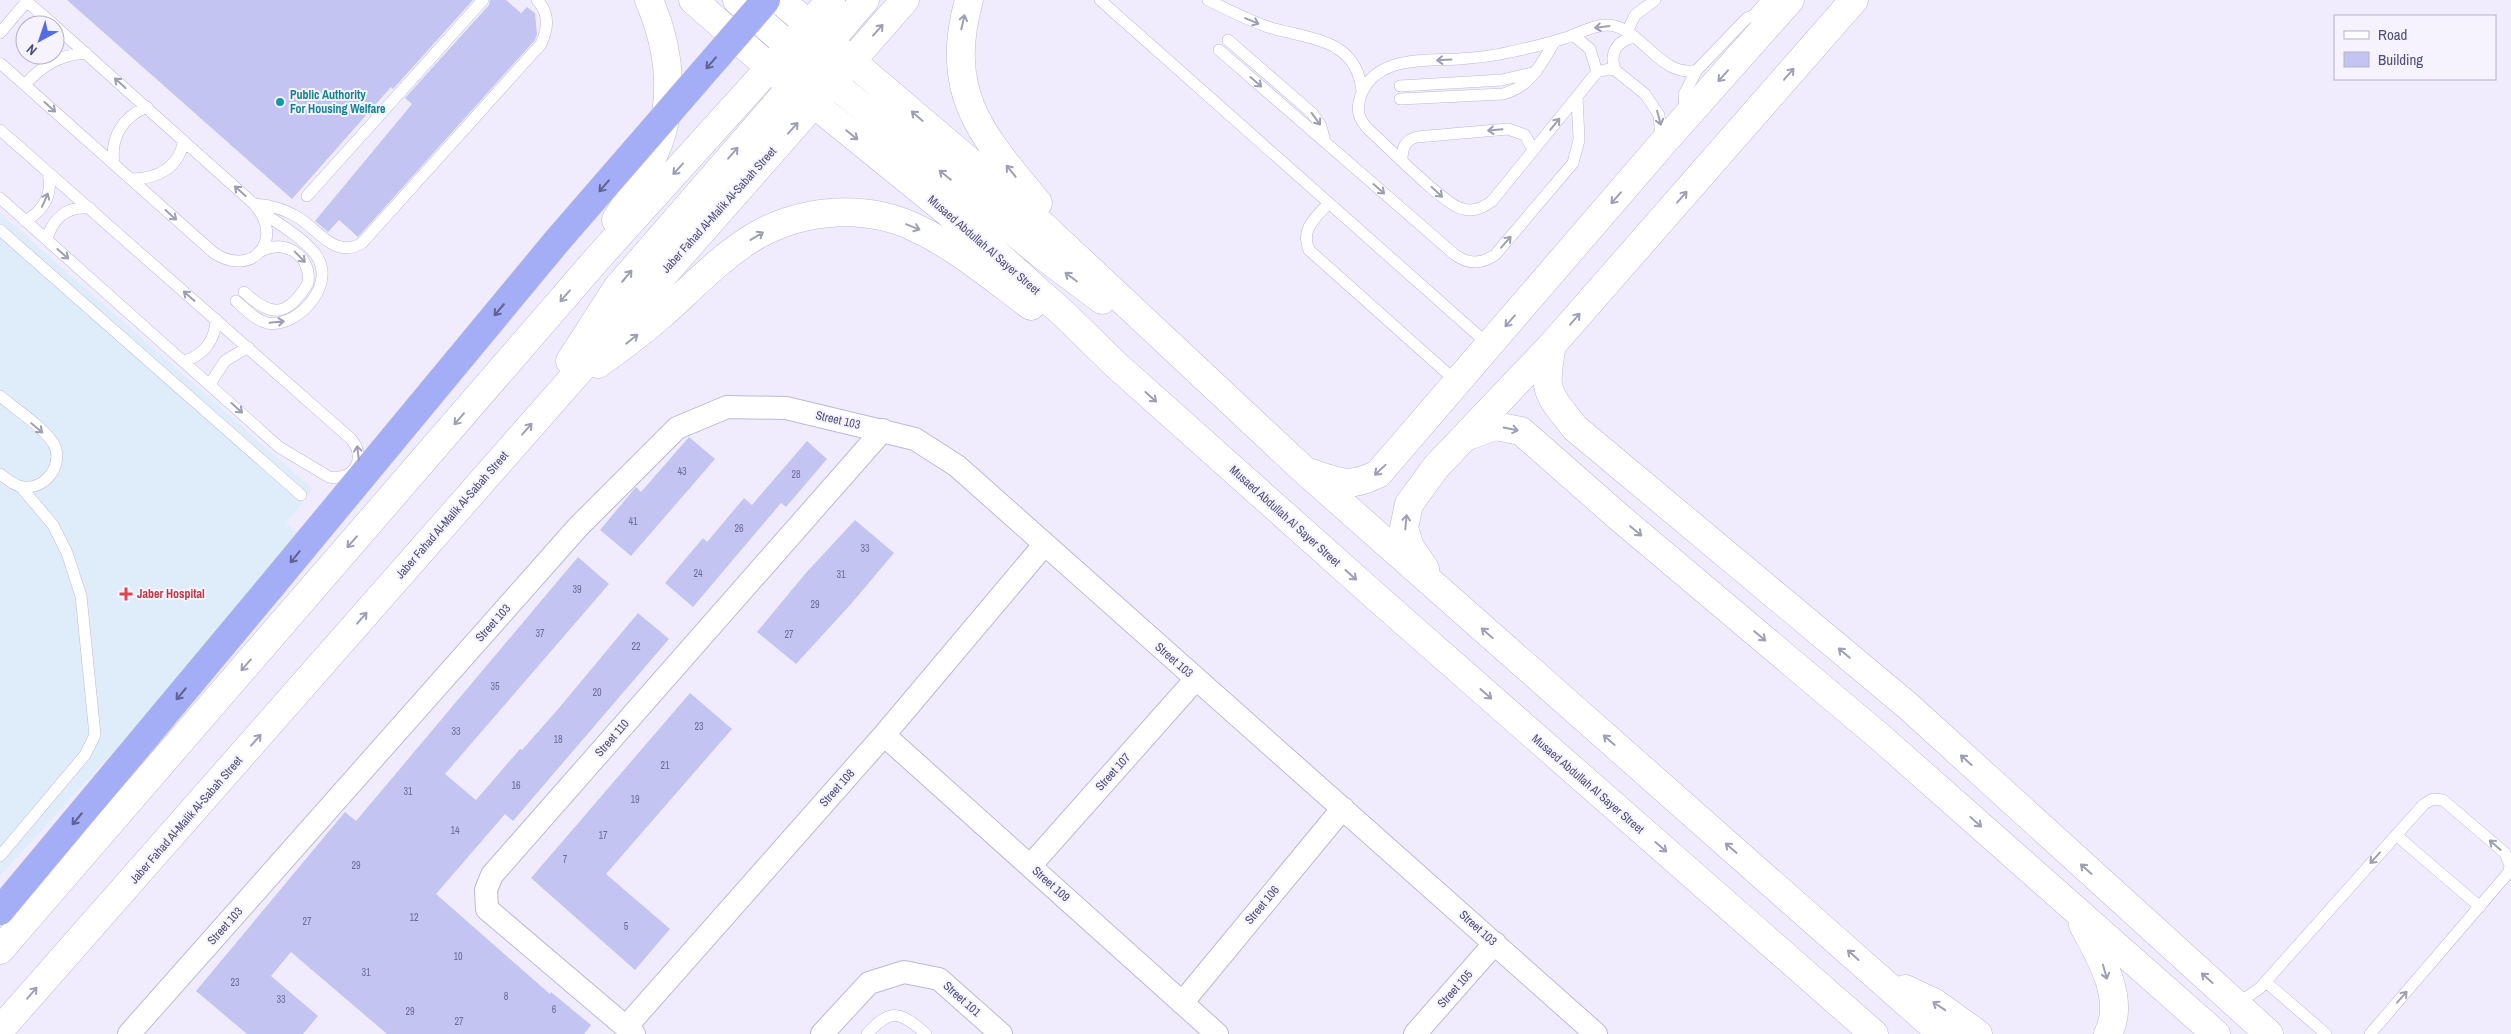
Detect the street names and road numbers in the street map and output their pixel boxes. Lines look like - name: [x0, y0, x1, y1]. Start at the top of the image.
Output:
- street label: Jaber Fahad Al-Malik Al-Sabah Street: [658, 143, 780, 276]
- street label: Musaed Abdullah Al Sayer Street: [924, 192, 1044, 298]
- street label: Street 103: [814, 407, 862, 433]
- street label: Jaber Fahad Al-Malik Al-Sabah Street: [392, 448, 512, 582]
- street label: Musaed Abdullah Al Sayer Street: [1226, 462, 1344, 570]
- street label: Street 103: [472, 601, 514, 645]
- street label: Street 103: [1152, 639, 1196, 681]
- street label: Street 110: [591, 716, 633, 760]
- street label: Musaed Abdullah Al Sayer Street: [1528, 731, 1648, 837]
- street label: Street 107: [1092, 749, 1134, 794]
- street label: Jaber Fahad Al-Malik Al-Sabah Street: [126, 753, 246, 887]
- street label: Street 108: [816, 766, 858, 810]
- street label: Street 109: [1029, 863, 1073, 905]
- street label: Street 106: [1241, 882, 1283, 928]
- street label: Street 103: [204, 904, 246, 948]
- street label: Street 103: [1456, 907, 1500, 949]
- street label: Street 105: [1434, 966, 1476, 1011]
- street label: Street 101: [940, 978, 985, 1020]

